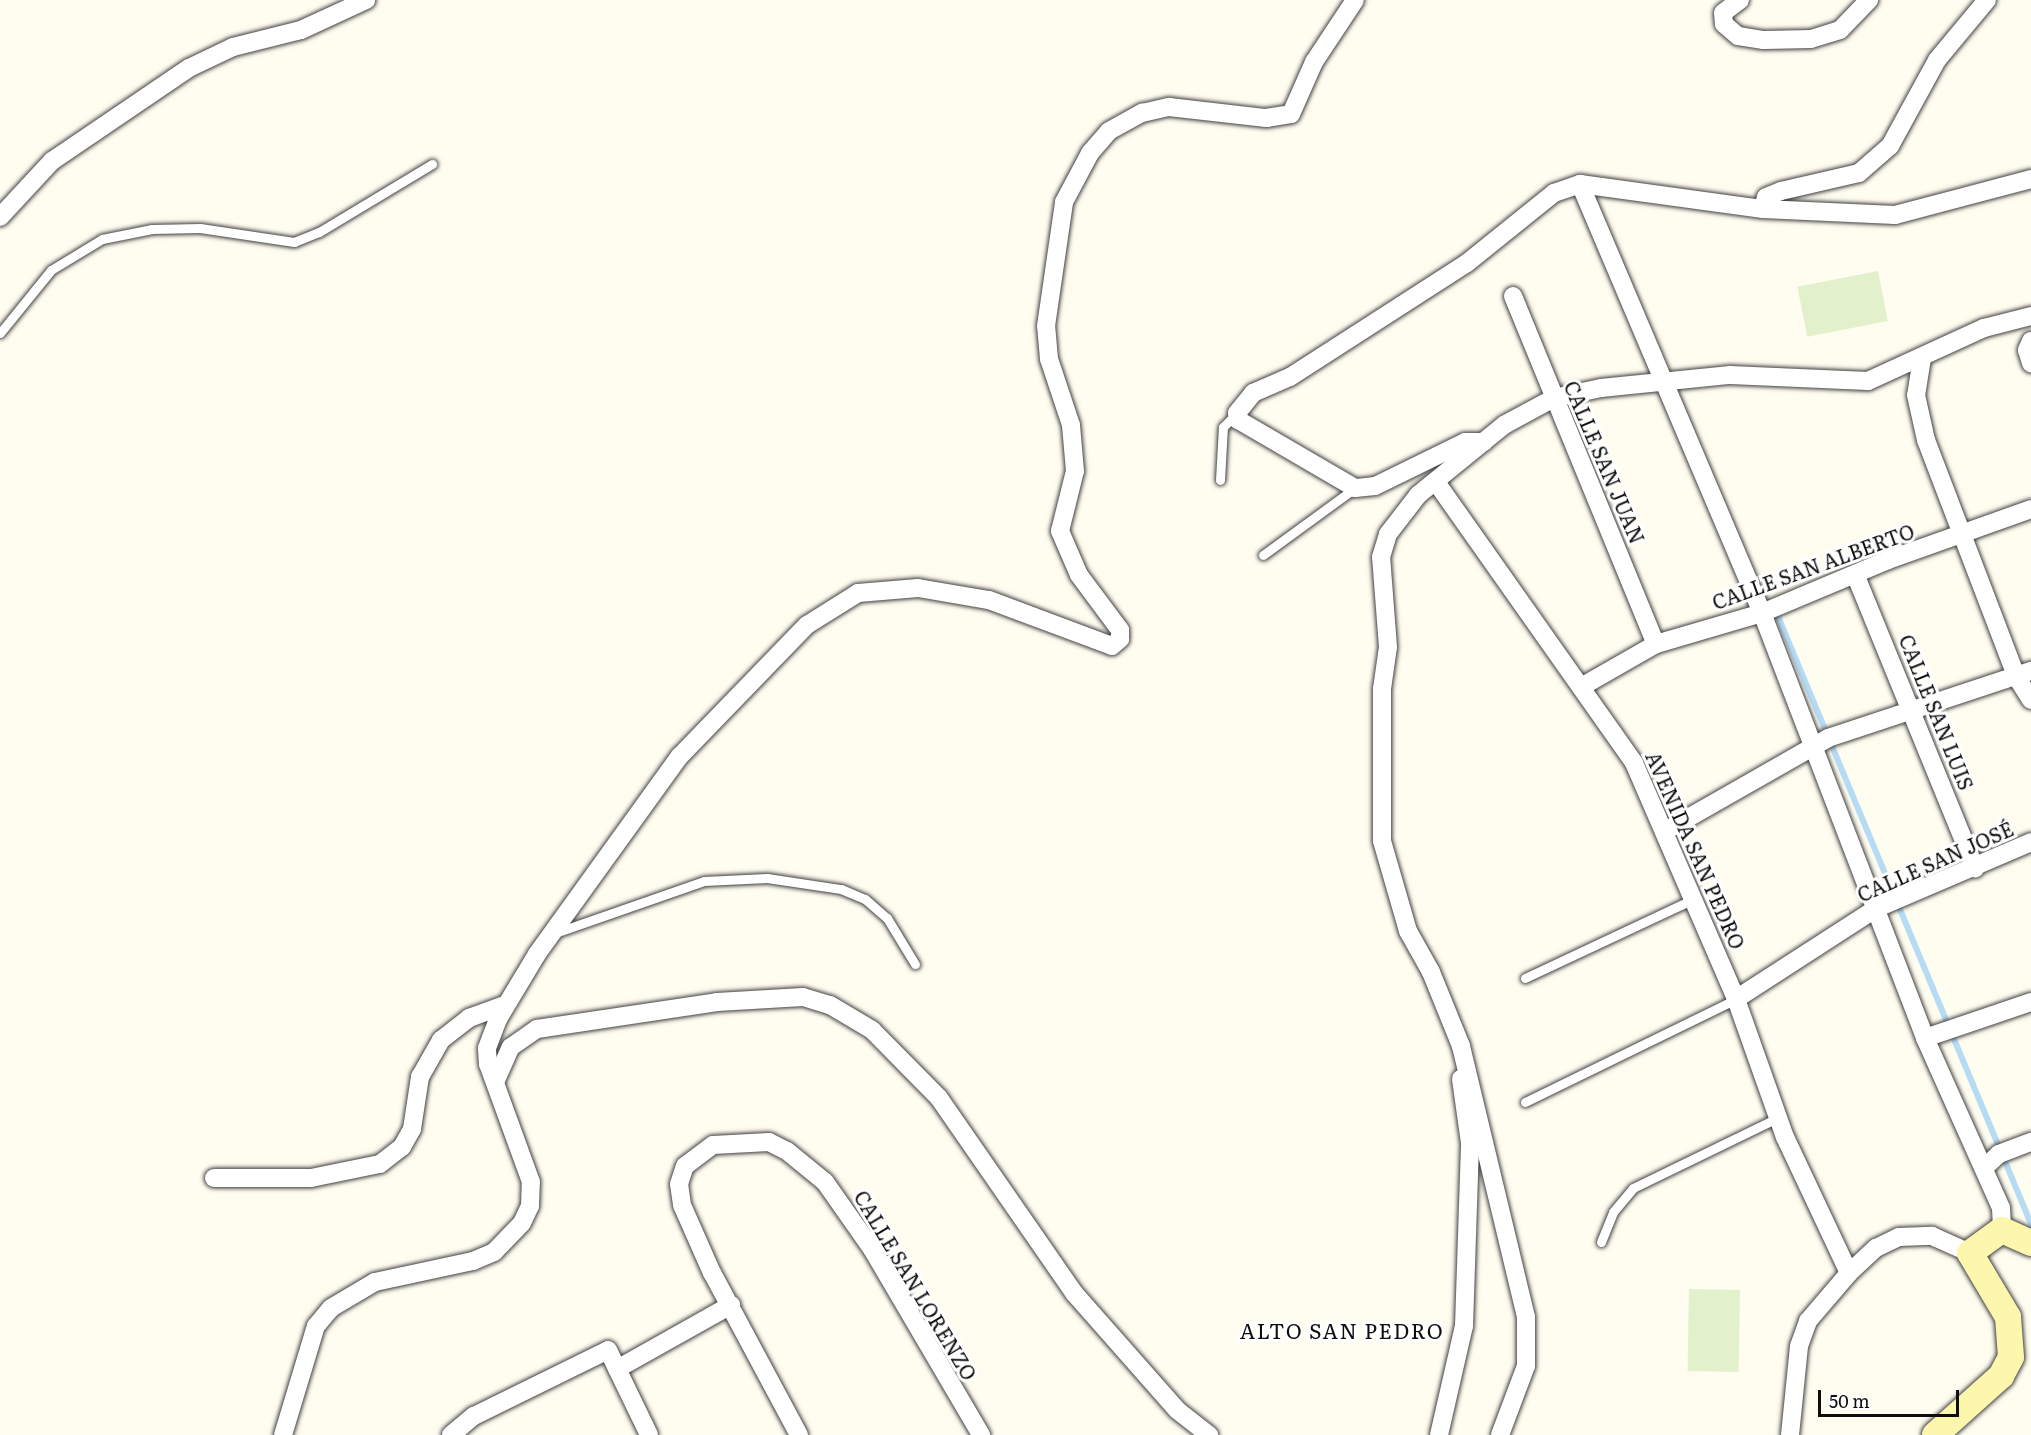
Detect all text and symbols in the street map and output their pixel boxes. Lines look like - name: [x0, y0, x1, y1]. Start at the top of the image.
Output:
- street label: CALLE SAN JUAN: [1560, 377, 1650, 547]
- street label: CALLE SAN ALBERTO: [1709, 518, 1917, 614]
- street label: CALLE SAN LUIS: [1895, 631, 1979, 793]
- street label: AVENIDA SAN PEDRO: [1642, 747, 1750, 953]
- street label: CALLE SAN JOSÉ: [1853, 816, 2017, 906]
- street label: CALLE SAN LORENZO: [850, 1186, 982, 1384]
- district label: ALTO SAN PEDRO: [1240, 1317, 1444, 1343]
- scale bar: [1821, 1378, 1962, 1416]
- text: 50 m: [1829, 1387, 1870, 1414]

